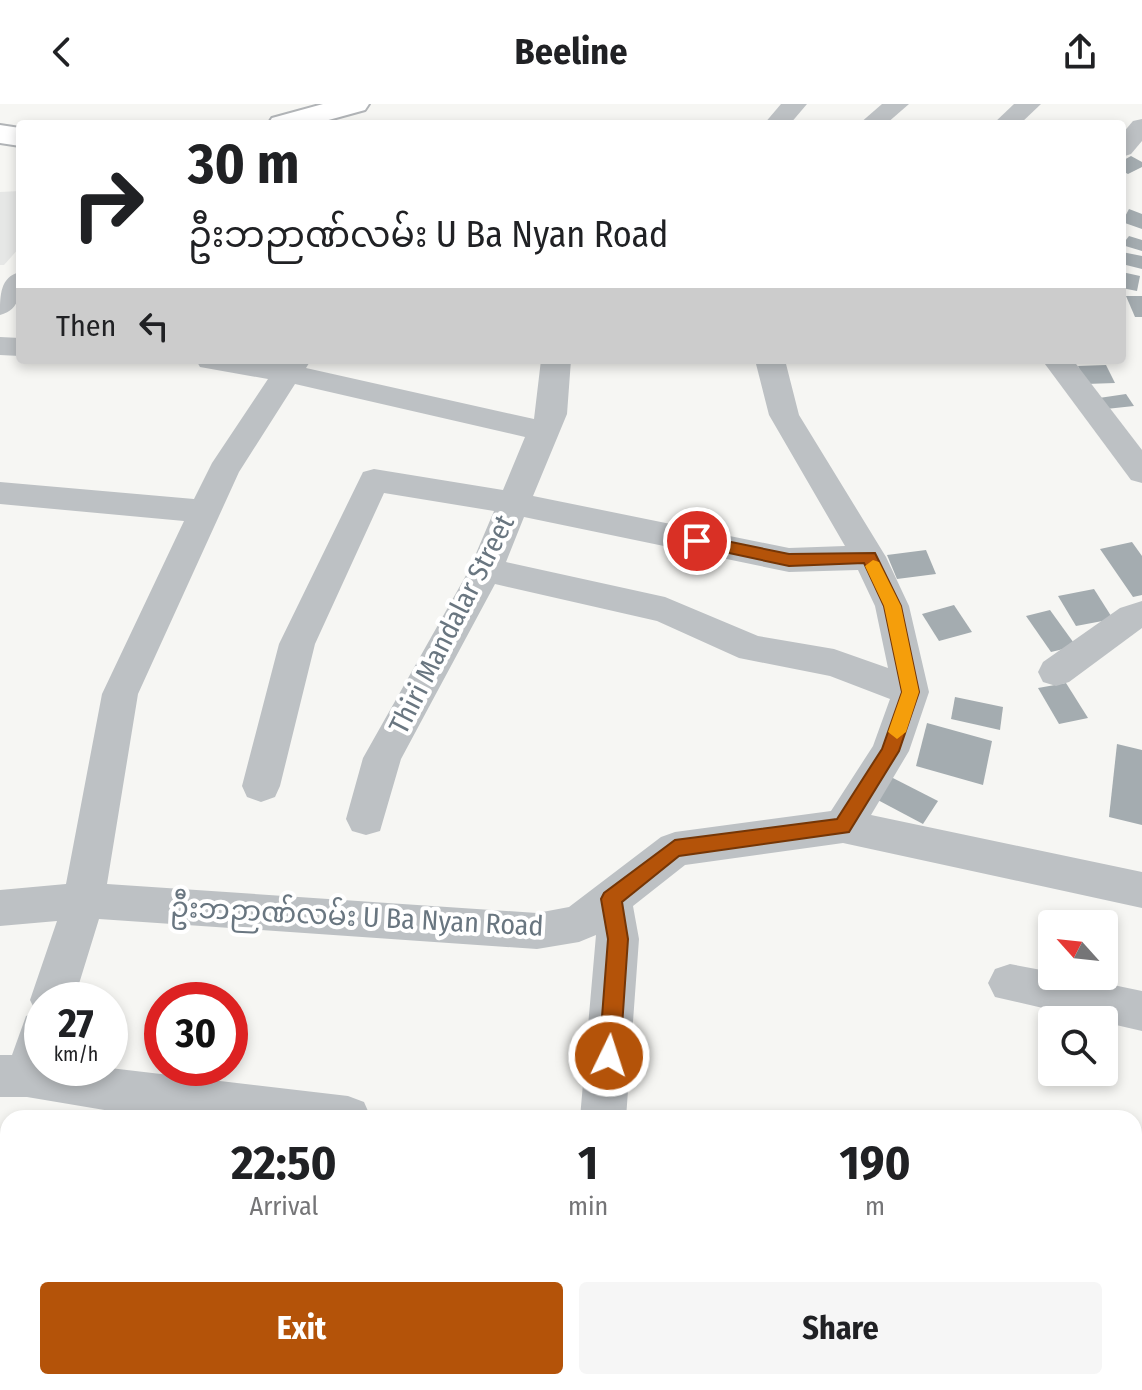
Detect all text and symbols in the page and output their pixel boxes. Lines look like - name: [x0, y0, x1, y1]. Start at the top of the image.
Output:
- icon: back: [40, 30, 84, 74]
- text: Beeline: [515, 30, 627, 74]
- icon: share: [1058, 30, 1102, 74]
- text: 30 m: [188, 131, 299, 198]
- icon: right: [56, 152, 160, 256]
- text: ဦးဘဉာဏ်လမ်း U Ba Nyan Road: [188, 213, 668, 257]
- icon: left: [132, 304, 176, 348]
- text: Then: [56, 308, 116, 344]
- pin: [663, 507, 731, 575]
- street label: Thiri Mandalar Street: [382, 509, 521, 739]
- icon: arrive: [675, 519, 719, 563]
- street label: ဦးဘဉာဏ်လမ်း U Ba Nyan Road: [169, 888, 545, 949]
- north arrow: [1038, 910, 1118, 990]
- map controls: [1038, 910, 1118, 1086]
- speed limit sign: 30: [144, 982, 248, 1086]
- text: 27: [58, 1000, 94, 1048]
- button: search: [1038, 1006, 1118, 1086]
- position arrow: [567, 1014, 651, 1098]
- text: km/h: [54, 1042, 98, 1066]
- text: 22:50: [231, 1134, 337, 1192]
- text: 1: [578, 1134, 598, 1192]
- text: 190: [839, 1134, 911, 1192]
- text: Arrival: [250, 1191, 318, 1222]
- text: min: [568, 1191, 608, 1222]
- text: m: [865, 1191, 885, 1222]
- button: Exit: [40, 1282, 563, 1374]
- button: Share: [579, 1282, 1102, 1374]

